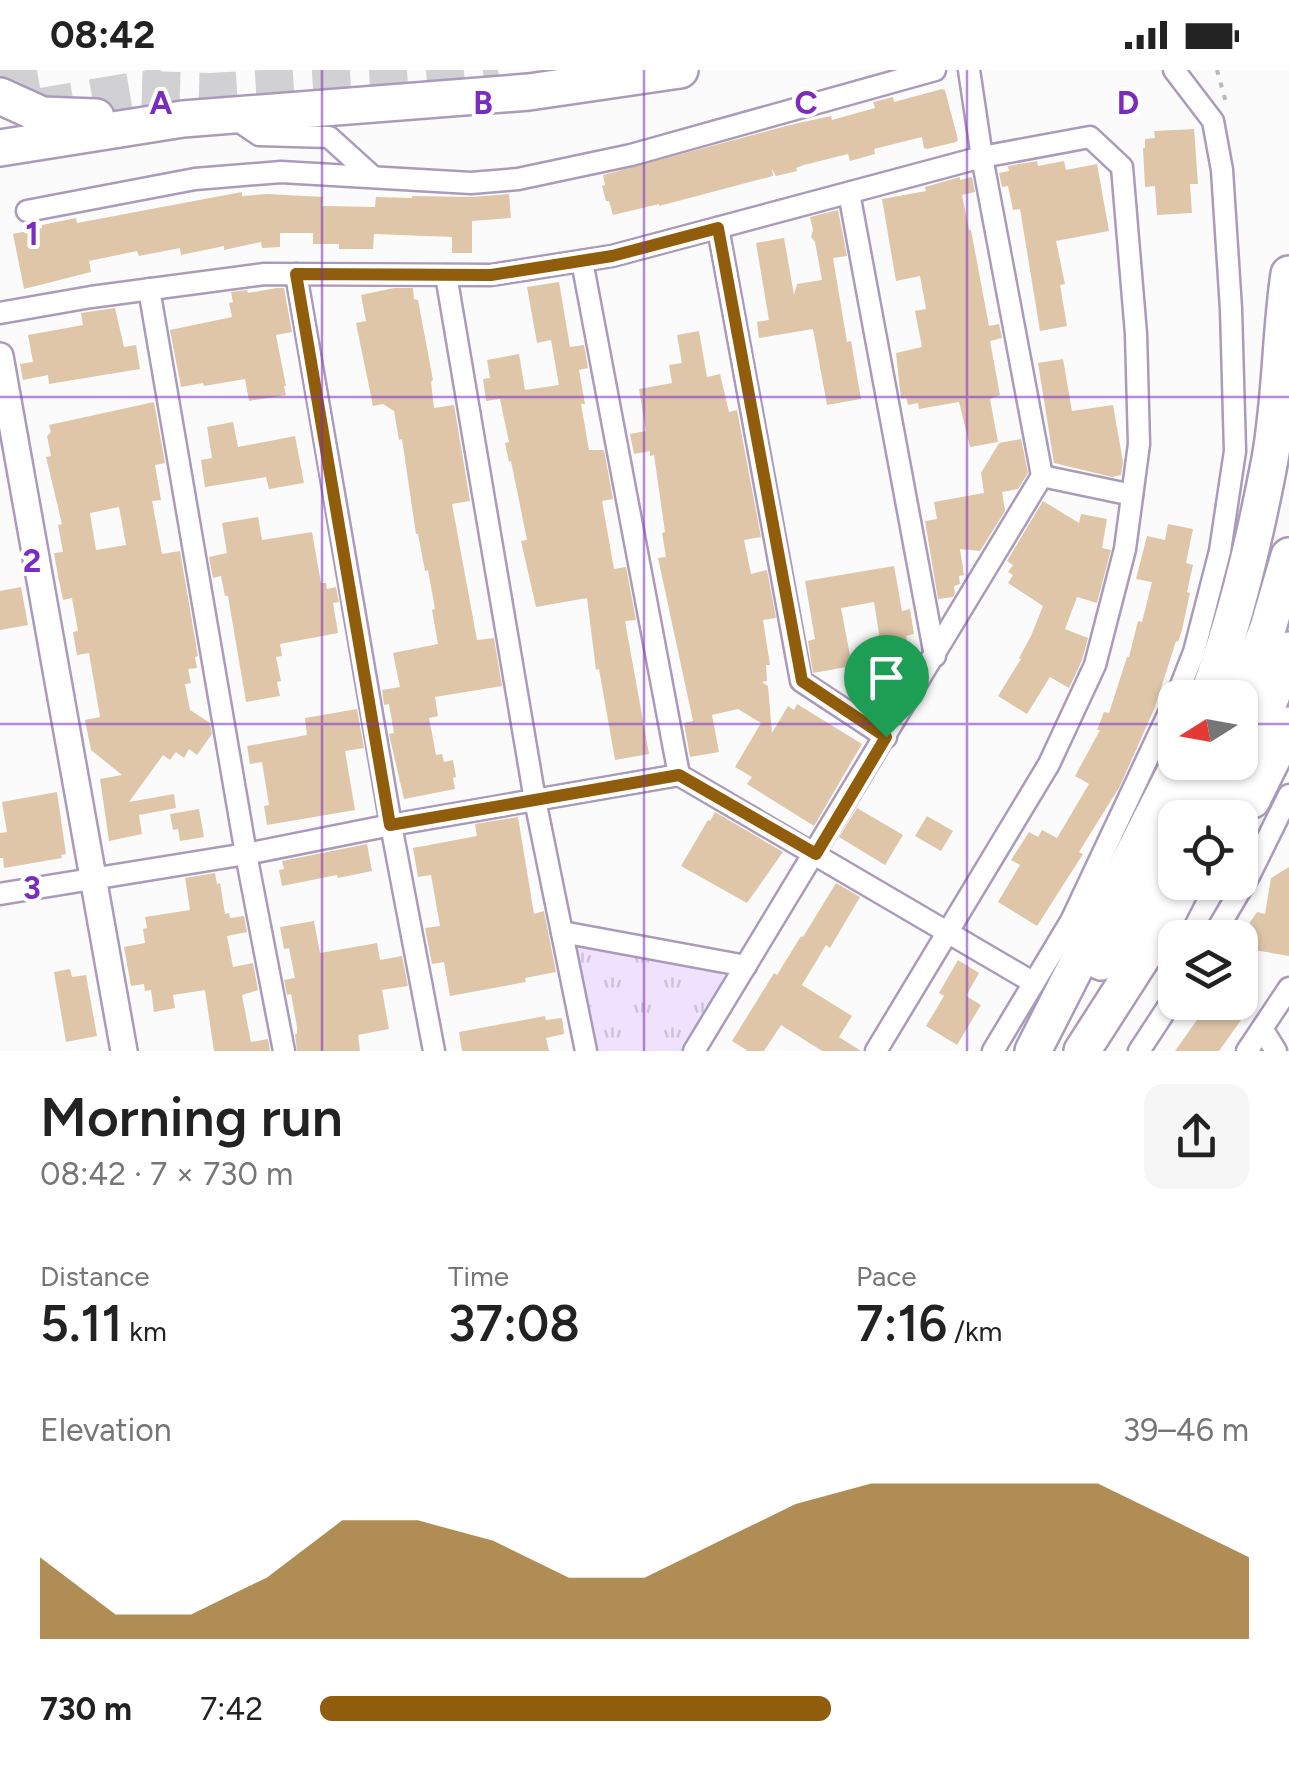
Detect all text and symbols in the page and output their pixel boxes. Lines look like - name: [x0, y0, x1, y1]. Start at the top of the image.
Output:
- text: 08:42: [50, 12, 155, 58]
- text: A: [150, 84, 173, 122]
- text: B: [473, 84, 493, 122]
- text: C: [794, 84, 818, 122]
- text: D: [1117, 84, 1139, 122]
- text: 1: [25, 215, 39, 253]
- text: 2: [23, 542, 41, 580]
- pin: [844, 635, 929, 738]
- icon: arrive: [859, 650, 914, 705]
- north arrow: [1158, 680, 1258, 780]
- map controls: [1158, 680, 1258, 1020]
- button: locate: [1158, 800, 1258, 900]
- text: 3: [23, 869, 41, 907]
- button: layers: [1158, 920, 1258, 1020]
- text: Morning run: [40, 1084, 343, 1150]
- button: share: [1144, 1084, 1249, 1189]
- text: 08:42 · 7 × 730 m: [40, 1155, 293, 1193]
- text: Distance: [40, 1259, 150, 1293]
- text: Time: [448, 1259, 509, 1293]
- text: Pace: [856, 1259, 917, 1293]
- text: 5.11: [40, 1293, 122, 1354]
- text: 37:08: [448, 1293, 580, 1354]
- text: 7:16: [856, 1293, 947, 1354]
- text: km: [122, 1314, 167, 1348]
- text: /km: [947, 1314, 1002, 1348]
- text: Elevation: [40, 1411, 172, 1449]
- text: 39–46 m: [1123, 1411, 1249, 1449]
- text: 730 m: [40, 1690, 132, 1728]
- text: 7:42: [200, 1690, 263, 1728]

